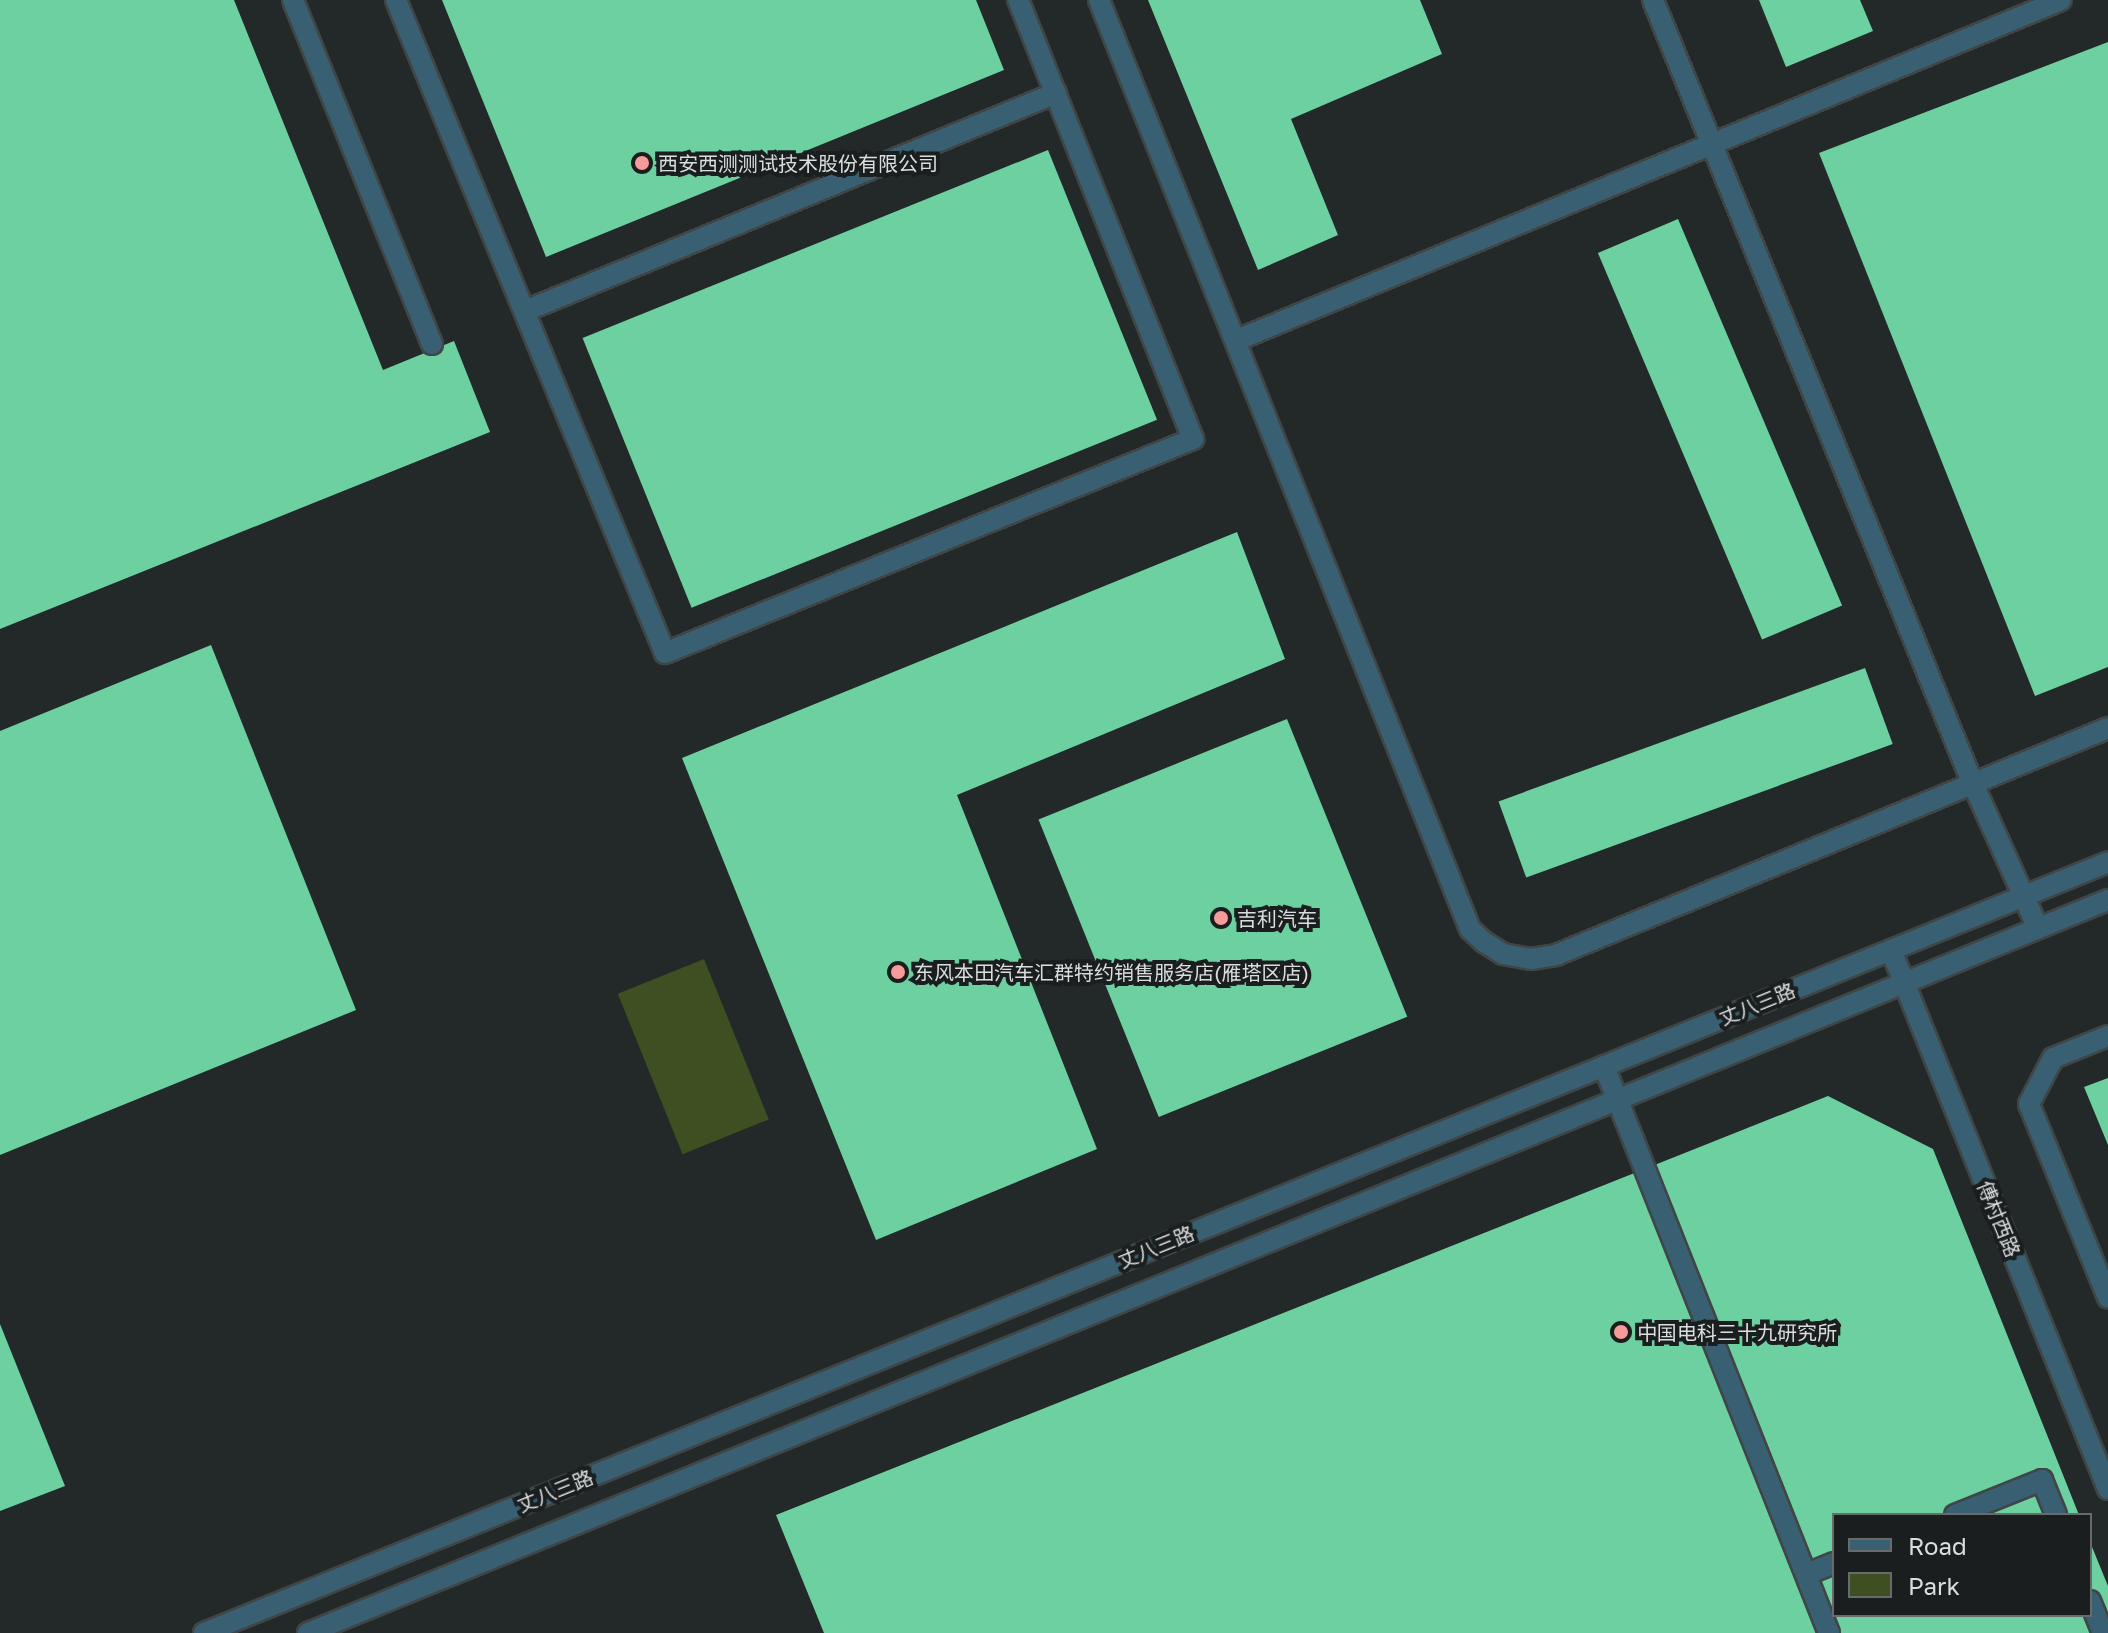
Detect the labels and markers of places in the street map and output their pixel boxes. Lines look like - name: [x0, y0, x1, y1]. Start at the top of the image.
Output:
- place label: 西安西测测试技术股份有限公司: [658, 151, 938, 175]
- marker: 西安西测测试技术股份有限公司: [633, 154, 651, 172]
- place label: 吉利汽车: [1237, 906, 1317, 930]
- marker: 吉利汽车: [1212, 909, 1230, 927]
- place label: 东风本田汽车汇群特约销售服务店(雁塔区店): [914, 960, 1309, 984]
- marker: 东风本田汽车汇群特约销售服务店(雁塔区店): [889, 963, 907, 981]
- place label: 中国电科三十九研究所: [1637, 1320, 1837, 1344]
- marker: 中国电科三十九研究所: [1612, 1323, 1630, 1341]

